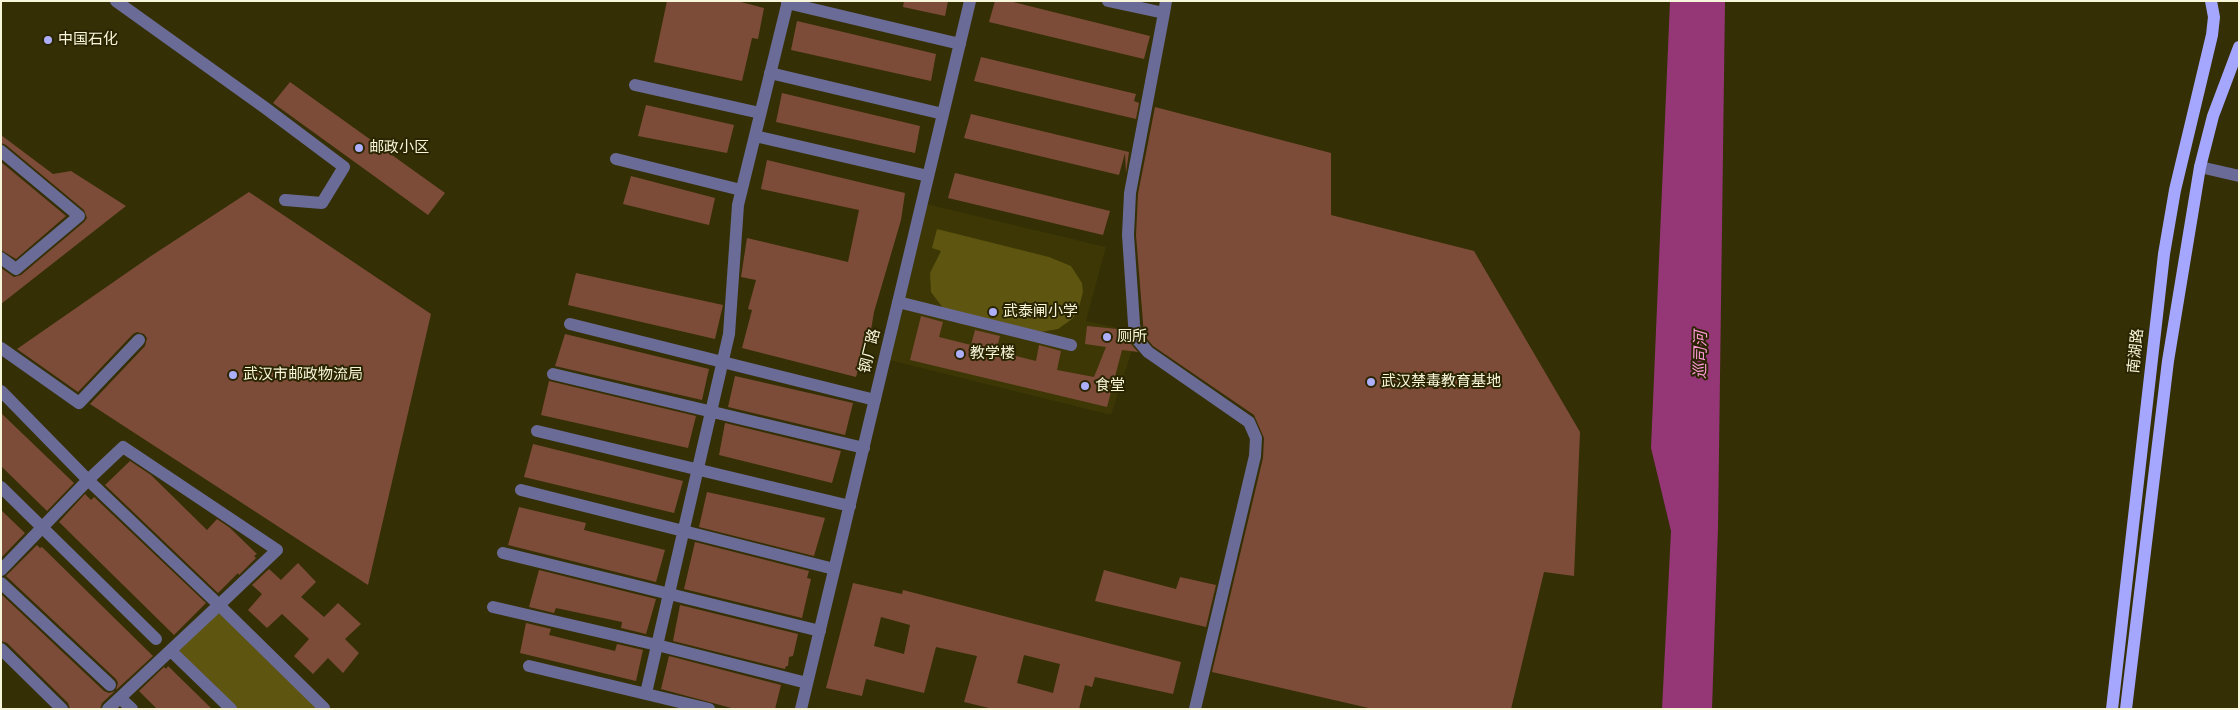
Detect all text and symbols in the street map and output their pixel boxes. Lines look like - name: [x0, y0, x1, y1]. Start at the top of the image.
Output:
- place label: 中国石化: [58, 31, 118, 49]
- marker: 中国石化: [42, 34, 54, 46]
- place label: 邮政小区: [369, 139, 429, 157]
- marker: 邮政小区: [353, 142, 365, 154]
- place label: 武泰闸小学: [1003, 303, 1078, 321]
- marker: 武泰闸小学: [987, 306, 999, 318]
- street label: 钢厂路: [856, 327, 884, 375]
- place label: 厕所: [1117, 328, 1147, 346]
- street label: 南湖路: [2125, 328, 2147, 374]
- marker: 厕所: [1101, 331, 1113, 343]
- water label: 巡司河: [1691, 331, 1711, 379]
- place label: 教学楼: [970, 345, 1015, 363]
- marker: 教学楼: [954, 348, 966, 360]
- place label: 武汉市邮政物流局: [243, 366, 363, 384]
- marker: 武汉市邮政物流局: [227, 369, 239, 381]
- place label: 武汉禁毒教育基地: [1381, 373, 1501, 391]
- marker: 武汉禁毒教育基地: [1365, 376, 1377, 388]
- place label: 食堂: [1095, 377, 1125, 395]
- marker: 食堂: [1079, 380, 1091, 392]

